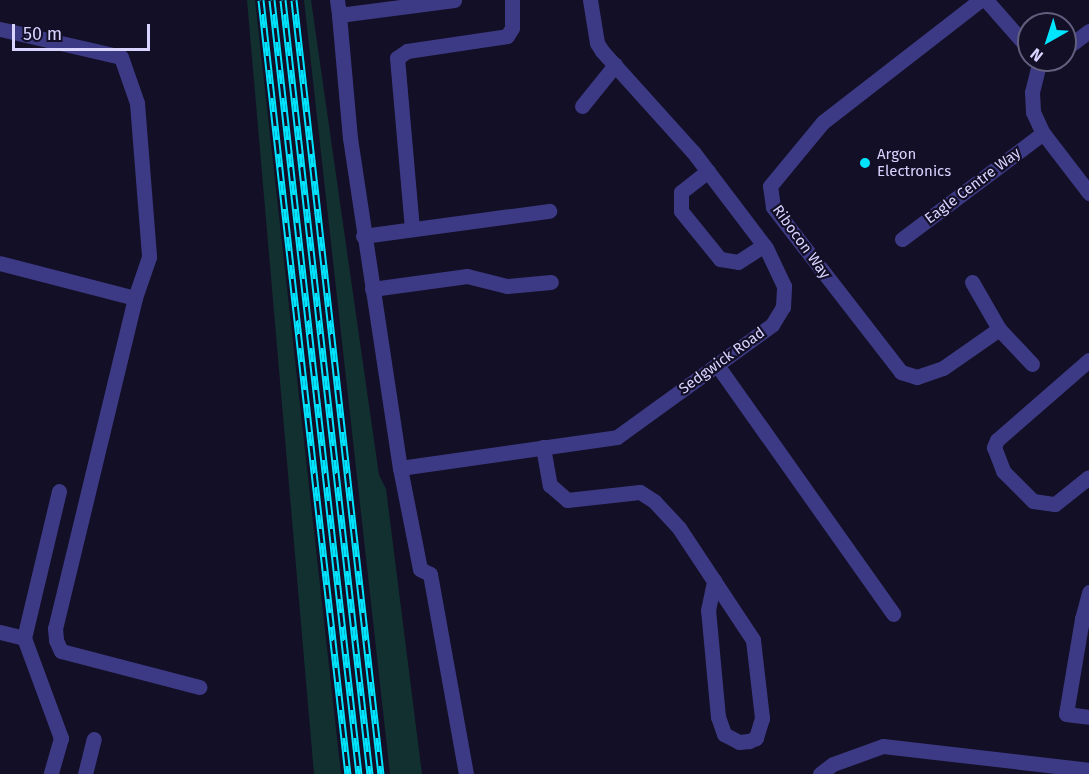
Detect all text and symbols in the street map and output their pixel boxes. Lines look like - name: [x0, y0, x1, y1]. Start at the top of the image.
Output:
- scale bar: [15, 12, 153, 50]
- north arrow: [1017, 12, 1077, 72]
- text: 50 m: [23, 23, 62, 45]
- text: N: [1027, 44, 1047, 66]
- street label: Eagle Centre Way: [922, 144, 1024, 228]
- place label: Argon Electronics: [877, 145, 951, 180]
- marker: Argon Electronics: [858, 156, 872, 170]
- street label: Ribocon Way: [768, 202, 834, 282]
- street label: Sedgwick Road: [676, 324, 768, 398]

